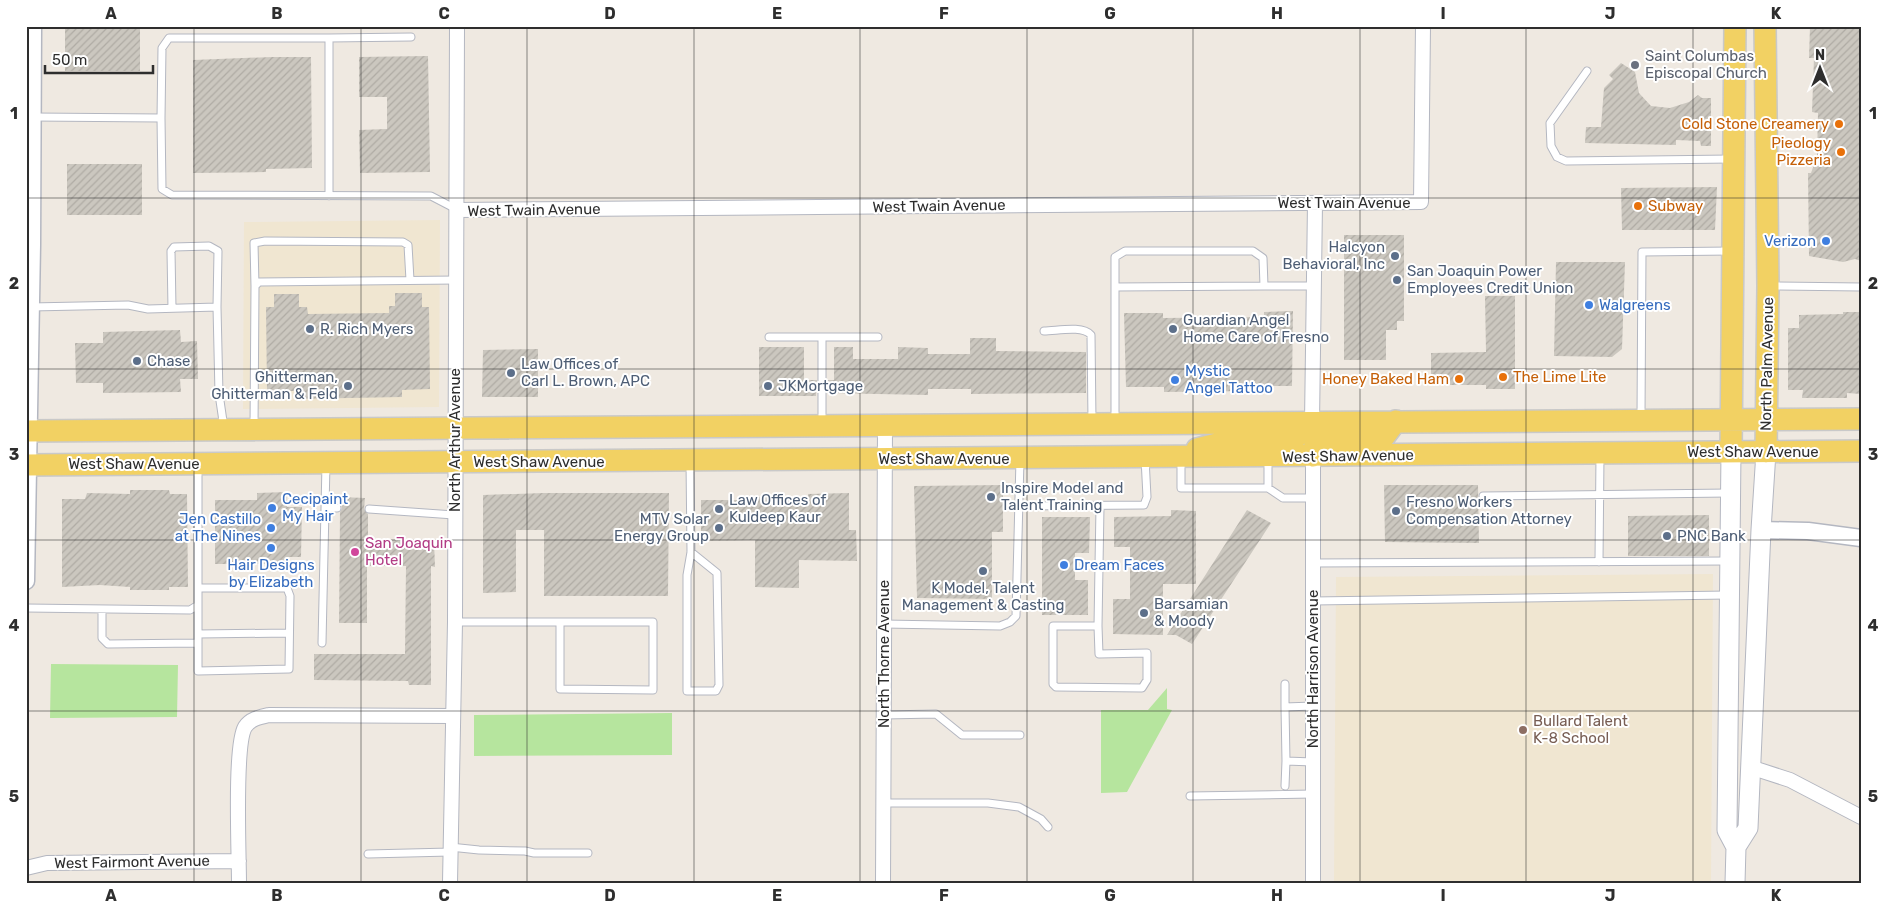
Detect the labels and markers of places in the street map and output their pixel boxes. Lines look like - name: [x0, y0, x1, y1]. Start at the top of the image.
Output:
- place label: Saint Columbas Episcopal Church: [1645, 47, 1767, 82]
- marker: Saint Columbas Episcopal Church: [1629, 59, 1641, 71]
- place label: Cold Stone Creamery: [1681, 115, 1829, 133]
- marker: Cold Stone Creamery: [1833, 118, 1845, 130]
- place label: Pieology Pizzeria: [1771, 134, 1831, 169]
- marker: Pieology Pizzeria: [1835, 146, 1847, 158]
- place label: Subway: [1648, 197, 1703, 215]
- marker: Subway: [1632, 200, 1644, 212]
- place label: Verizon: [1764, 232, 1816, 250]
- marker: Verizon: [1820, 235, 1832, 247]
- place label: Halcyon Behavioral, Inc: [1282, 238, 1385, 273]
- marker: Halcyon Behavioral, Inc: [1389, 250, 1401, 262]
- place label: San Joaquin Power Employees Credit Union: [1407, 262, 1573, 297]
- marker: San Joaquin Power Employees Credit Union: [1391, 274, 1403, 286]
- place label: Walgreens: [1599, 296, 1671, 314]
- marker: Walgreens: [1583, 299, 1595, 311]
- place label: Guardian Angel Home Care of Fresno: [1183, 311, 1329, 346]
- place label: R. Rich Myers: [320, 320, 414, 338]
- marker: R. Rich Myers: [304, 323, 316, 335]
- marker: Guardian Angel Home Care of Fresno: [1167, 323, 1179, 335]
- place label: Chase: [147, 352, 190, 370]
- marker: Chase: [131, 355, 143, 367]
- place label: Law Offices of Carl L. Brown, APC: [521, 355, 650, 390]
- place label: Mystic Angel Tattoo: [1185, 362, 1273, 397]
- marker: Law Offices of Carl L. Brown, APC: [505, 367, 517, 379]
- place label: Ghitterman, Ghitterman & Feld: [211, 368, 338, 403]
- place label: The Lime Lite: [1513, 368, 1606, 386]
- place label: Honey Baked Ham: [1322, 370, 1449, 388]
- marker: The Lime Lite: [1497, 371, 1509, 383]
- marker: Honey Baked Ham: [1453, 373, 1465, 385]
- marker: Mystic Angel Tattoo: [1169, 374, 1181, 386]
- place label: JKMortgage: [778, 377, 863, 395]
- marker: Ghitterman, Ghitterman & Feld: [342, 380, 354, 392]
- marker: JKMortgage: [762, 380, 774, 392]
- place label: Inspire Model and Talent Training: [1001, 479, 1124, 514]
- place label: Cecipaint My Hair: [282, 490, 348, 525]
- place label: Law Offices of Kuldeep Kaur: [729, 491, 827, 526]
- marker: Inspire Model and Talent Training: [985, 491, 997, 503]
- place label: Fresno Workers Compensation Attorney: [1406, 493, 1572, 528]
- marker: Cecipaint My Hair: [266, 502, 278, 514]
- marker: Law Offices of Kuldeep Kaur: [713, 503, 725, 515]
- marker: Fresno Workers Compensation Attorney: [1390, 505, 1402, 517]
- place label: Jen Castillo at The Nines: [175, 510, 261, 545]
- place label: MTV Solar Energy Group: [614, 510, 709, 545]
- marker: Jen Castillo at The Nines: [265, 522, 277, 534]
- marker: MTV Solar Energy Group: [713, 522, 725, 534]
- place label: PNC Bank: [1677, 527, 1746, 545]
- marker: PNC Bank: [1661, 530, 1673, 542]
- place label: San Joaquin Hotel: [365, 534, 452, 569]
- marker: Hair Designs by Elizabeth: [265, 542, 277, 554]
- marker: San Joaquin Hotel: [349, 546, 361, 558]
- place label: Hair Designs by Elizabeth: [227, 556, 315, 591]
- place label: Dream Faces: [1074, 556, 1165, 574]
- marker: Dream Faces: [1058, 559, 1070, 571]
- marker: K Model, Talent Management & Casting: [977, 565, 989, 577]
- place label: K Model, Talent Management & Casting: [902, 579, 1064, 614]
- place label: Barsamian & Moody: [1154, 595, 1228, 630]
- marker: Barsamian & Moody: [1138, 607, 1150, 619]
- place label: Bullard Talent K-8 School: [1533, 712, 1628, 747]
- marker: Bullard Talent K-8 School: [1517, 724, 1529, 736]

